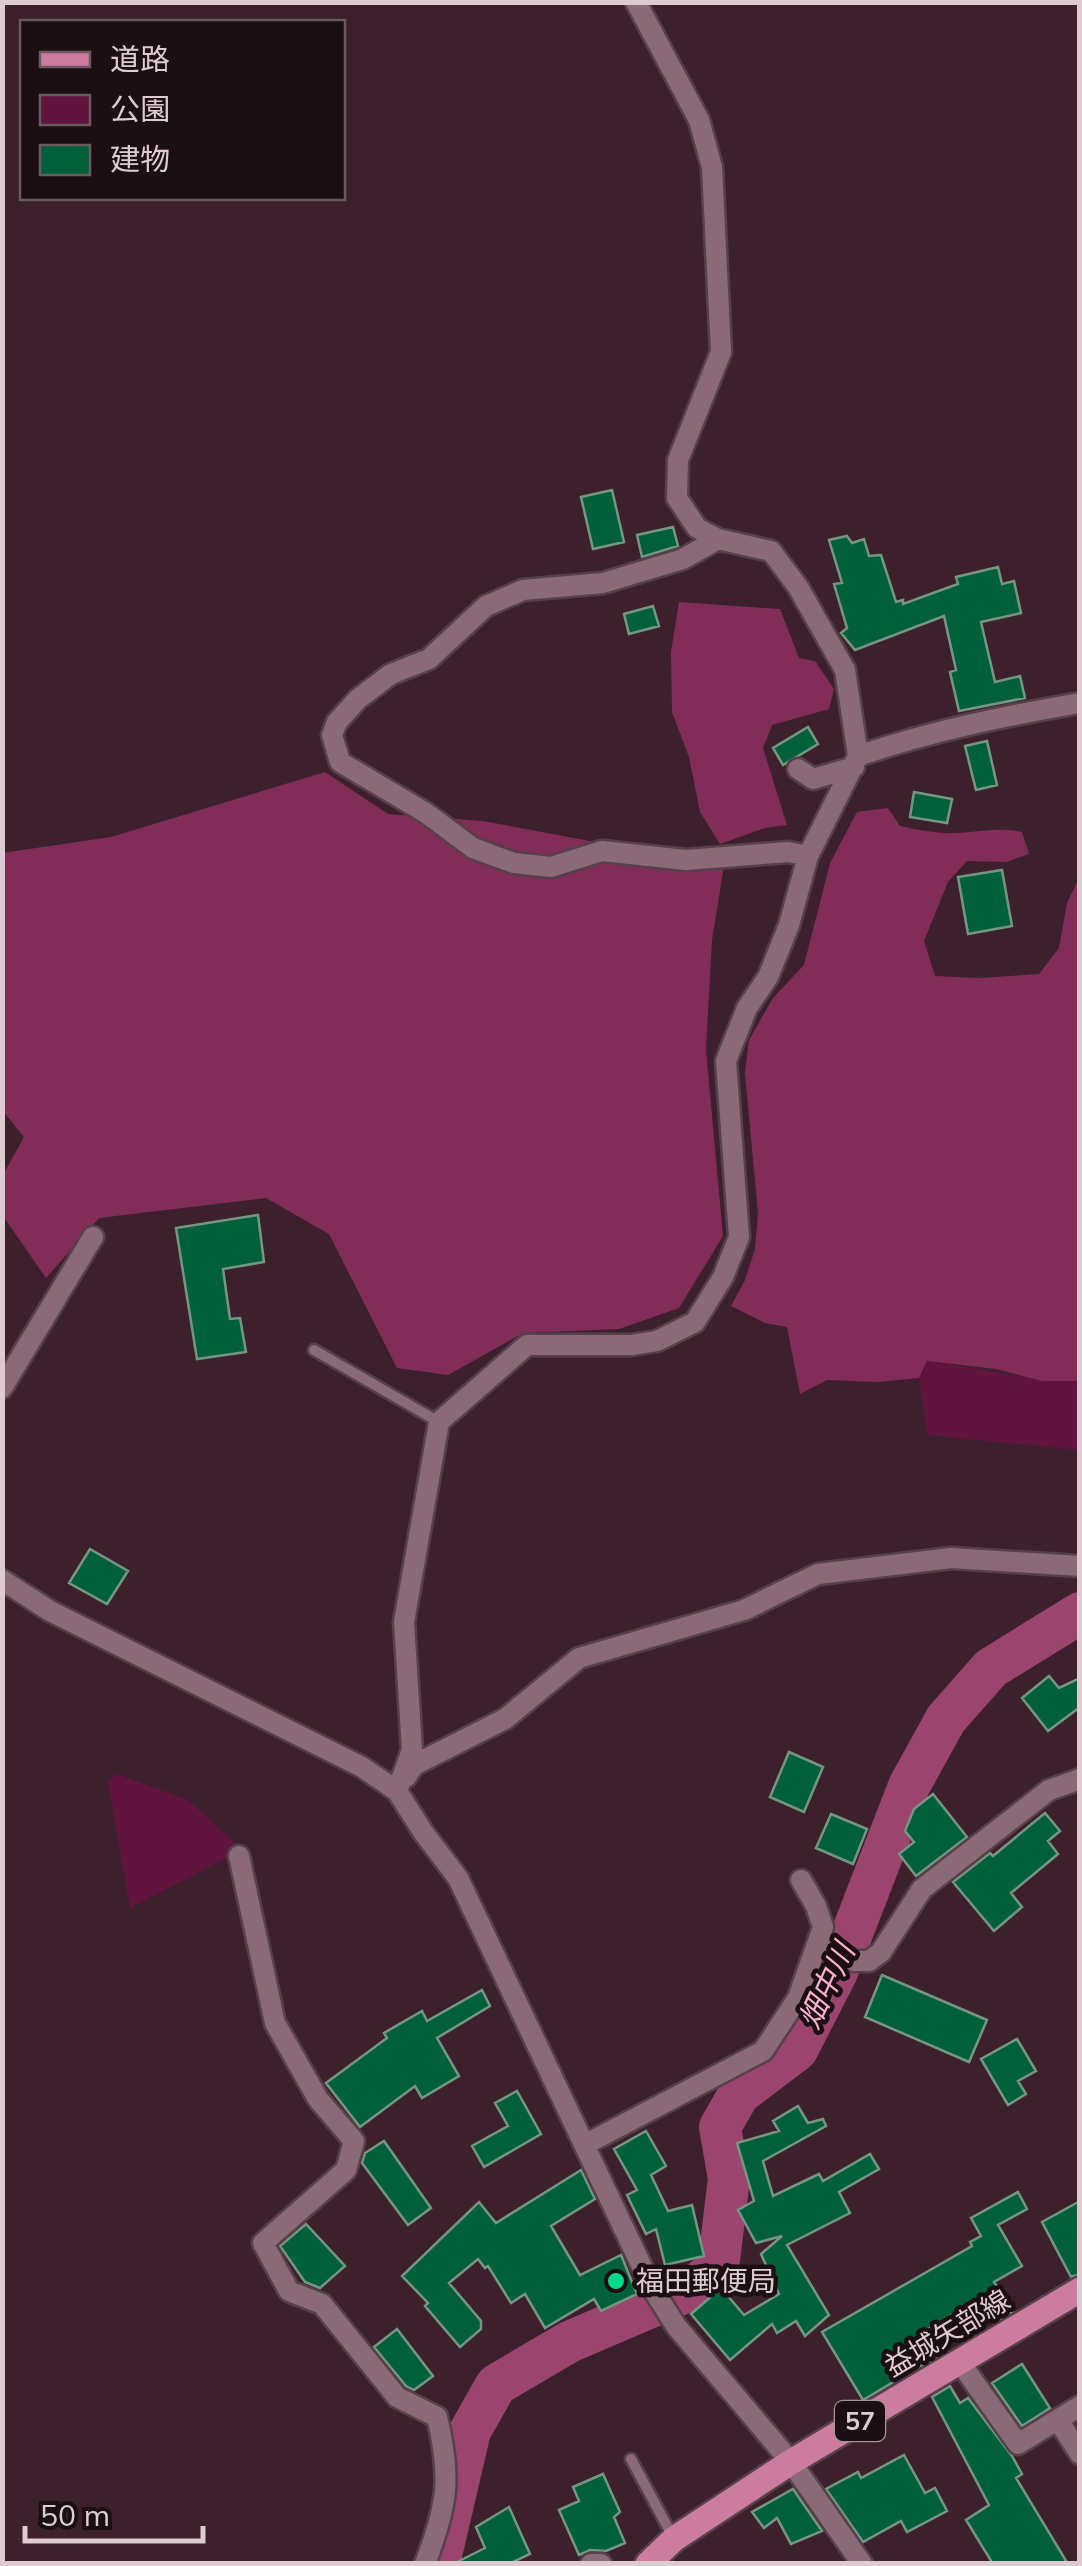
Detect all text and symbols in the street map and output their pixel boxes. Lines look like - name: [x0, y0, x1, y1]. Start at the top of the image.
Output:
- legend: [20, 20, 345, 200]
- text: 道路: [110, 40, 170, 78]
- text: 公園: [110, 90, 170, 128]
- text: 建物: [110, 140, 170, 178]
- water label: 畑中川: [790, 1934, 864, 2034]
- place label: 福田郵便局: [636, 2263, 776, 2298]
- marker: 福田郵便局: [605, 2270, 627, 2292]
- street label: 益城矢部線: [878, 2282, 1016, 2384]
- road number: 57: [835, 2401, 885, 2441]
- scale bar: [25, 2481, 202, 2543]
- text: 50 m: [40, 2496, 110, 2534]

